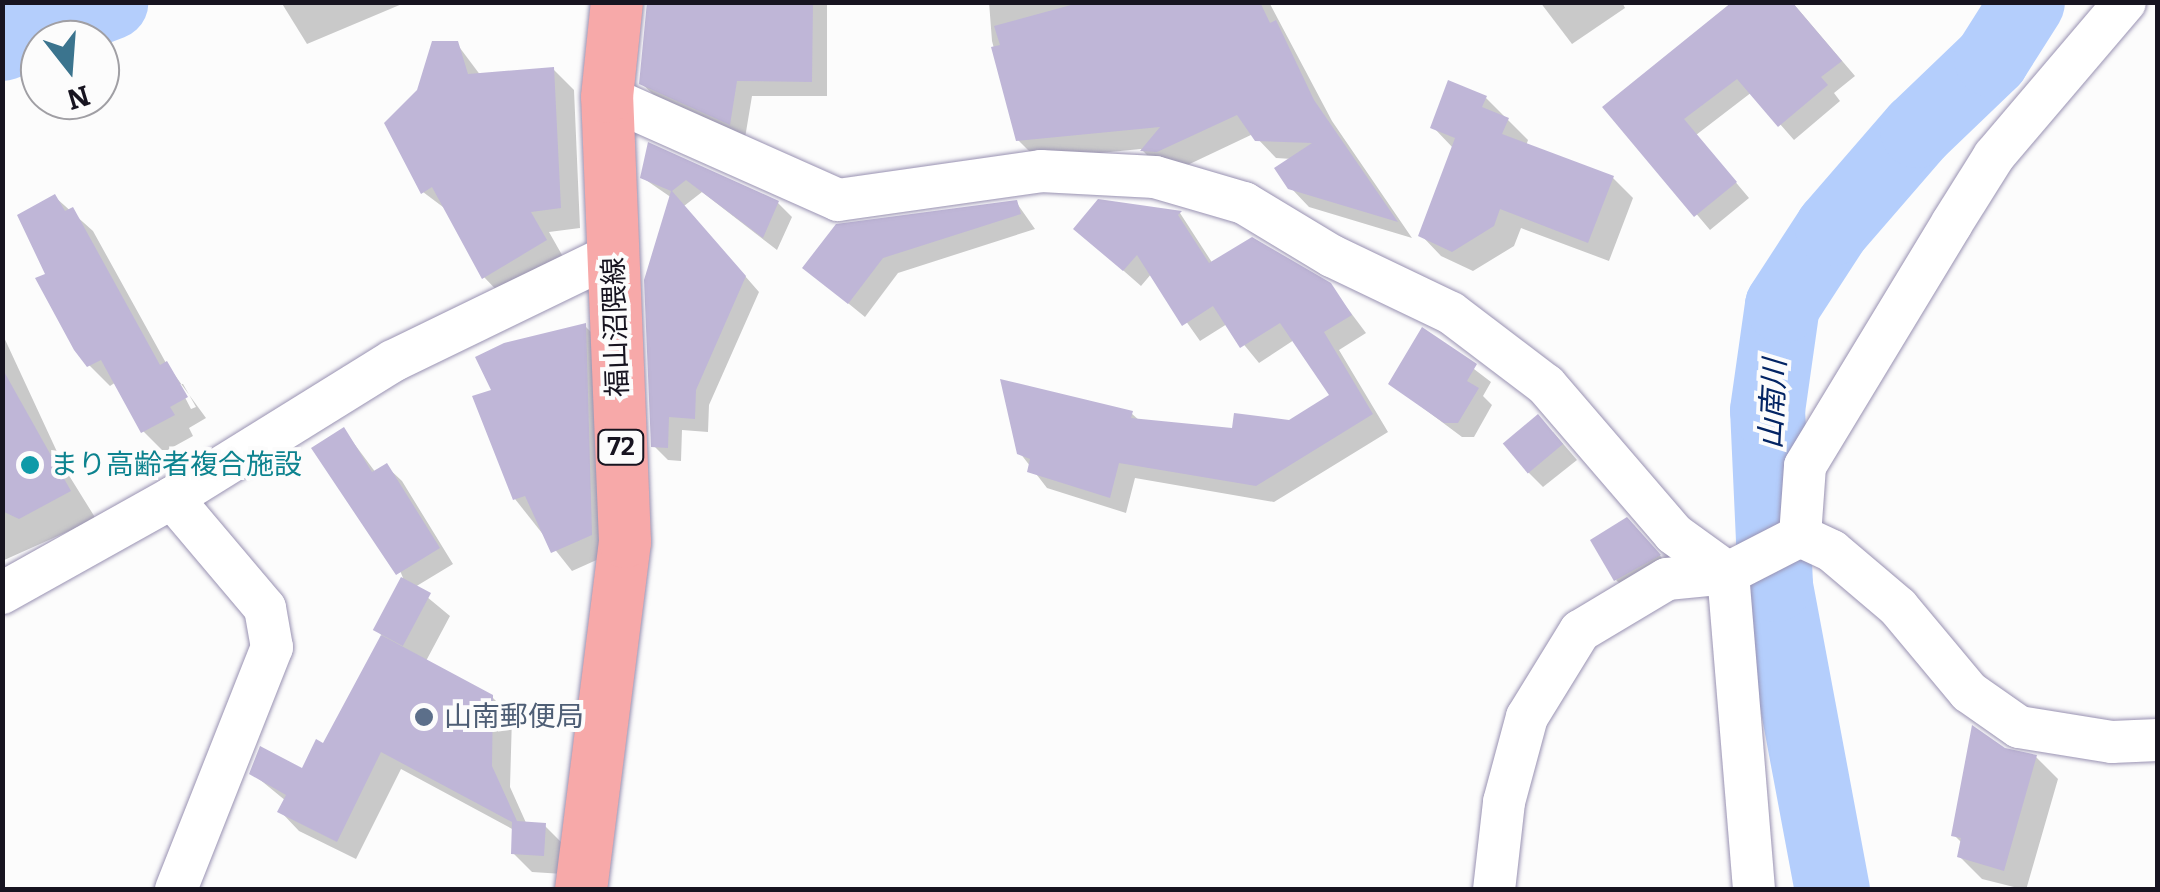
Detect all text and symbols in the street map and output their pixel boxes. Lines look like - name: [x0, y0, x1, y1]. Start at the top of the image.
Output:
- north arrow: [20, 20, 120, 120]
- text: N: [63, 78, 93, 116]
- street label: 福山沼隈線: [597, 256, 635, 398]
- water label: 山南川: [1753, 358, 1793, 450]
- road number: 72: [596, 427, 646, 467]
- place label: まり高齢者複合施設: [50, 448, 302, 482]
- marker: まり高齢者複合施設: [19, 454, 41, 476]
- place label: 山南郵便局: [444, 700, 584, 734]
- marker: 山南郵便局: [413, 706, 435, 728]

